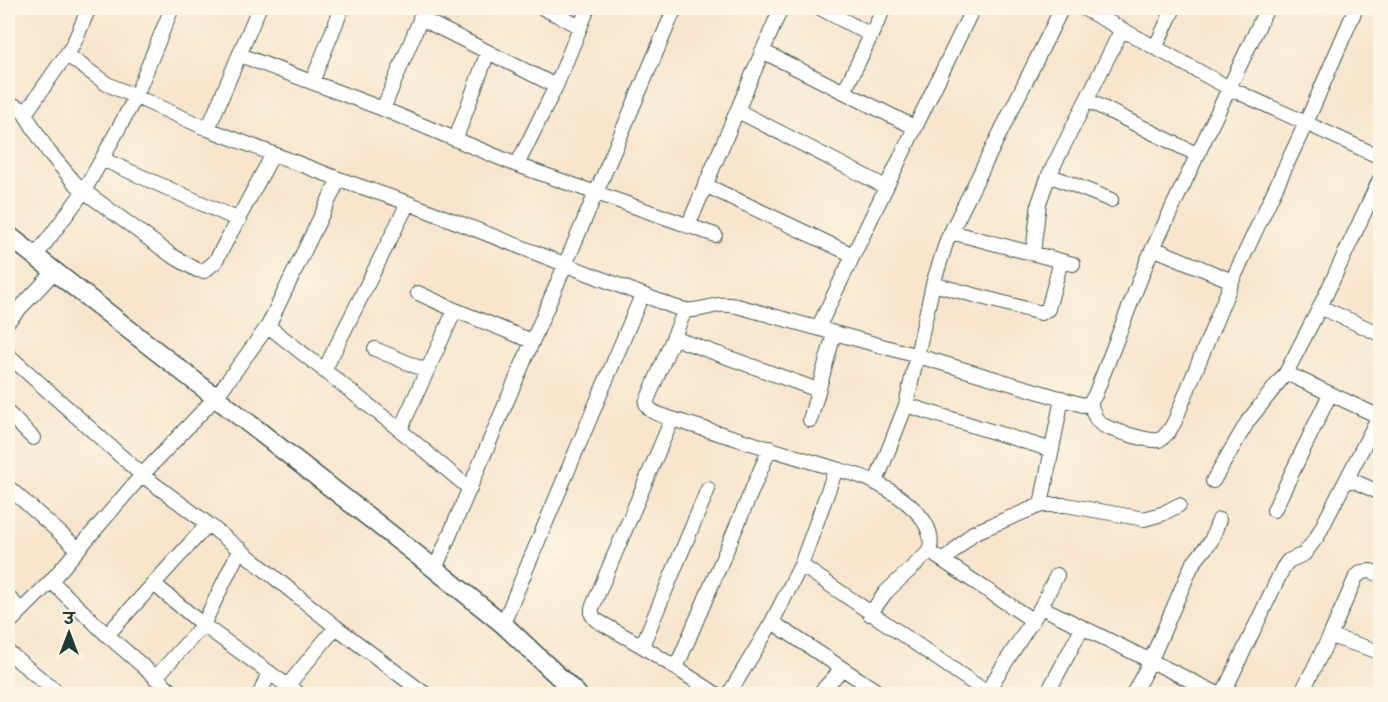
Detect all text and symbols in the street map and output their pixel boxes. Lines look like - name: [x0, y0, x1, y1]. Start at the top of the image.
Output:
- north arrow: [39, 603, 99, 663]
- text: उ: [62, 610, 76, 629]

